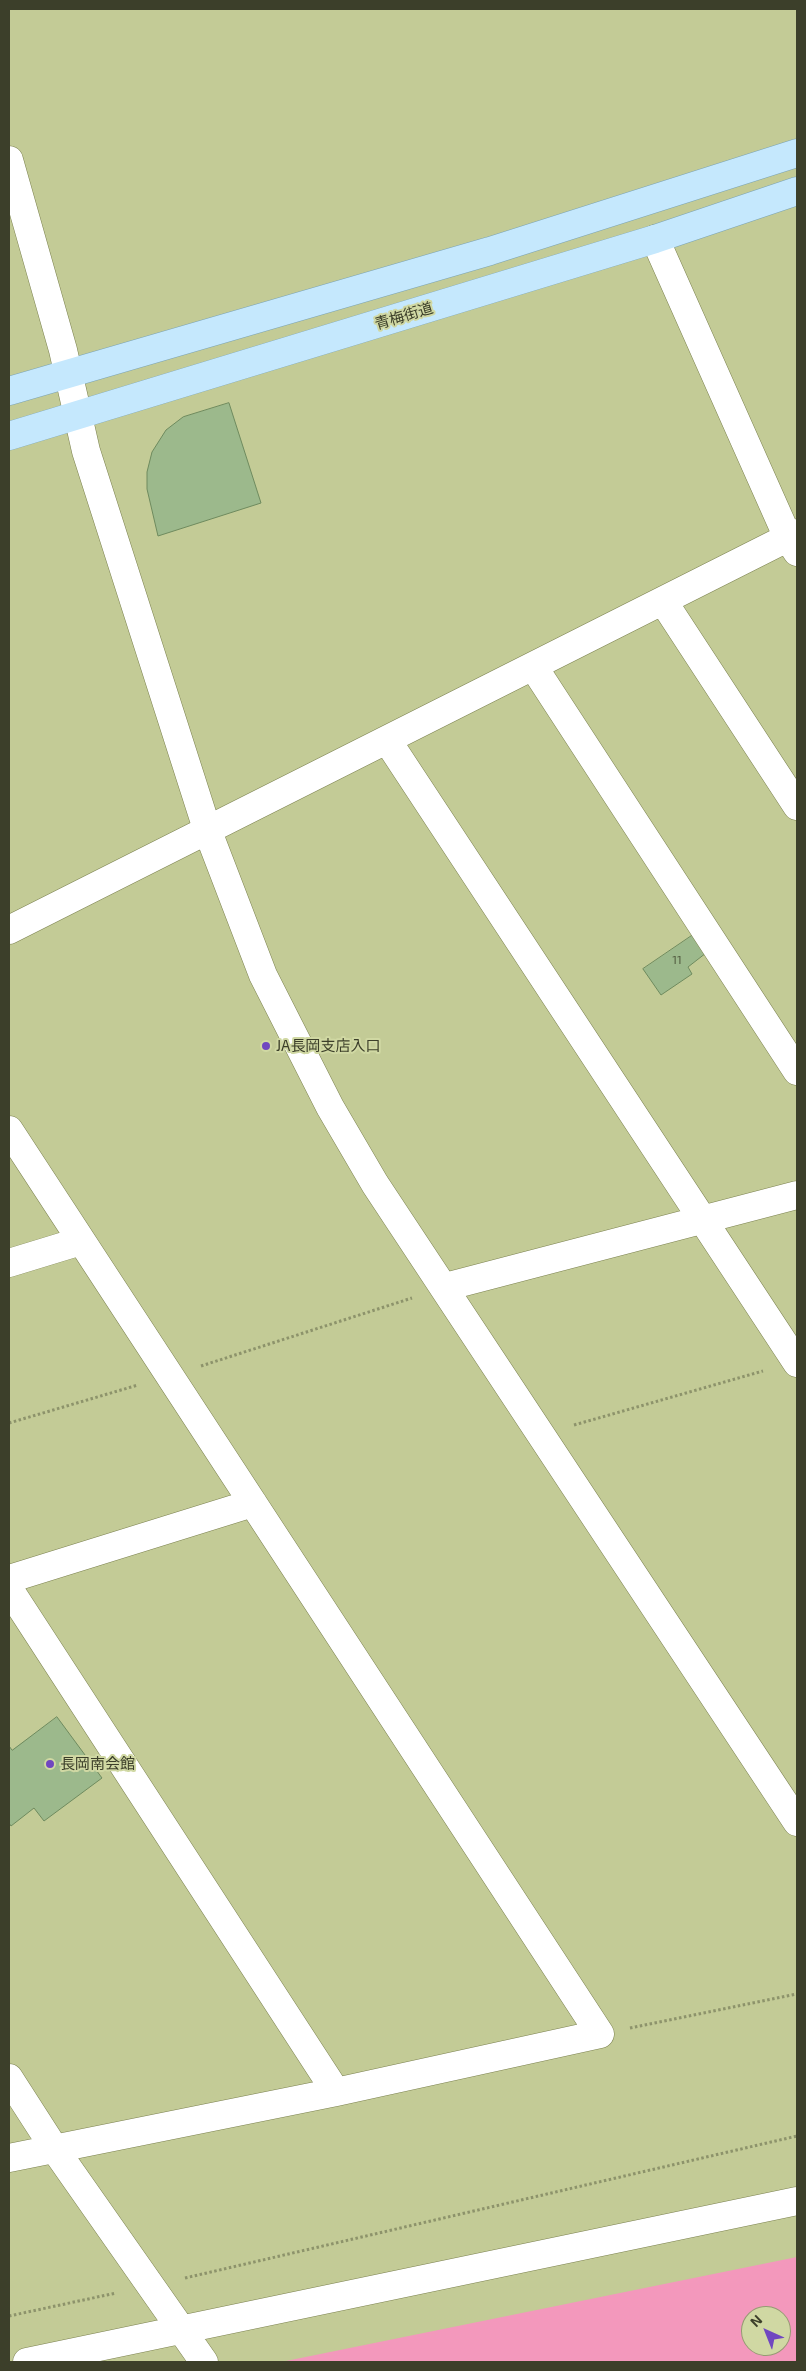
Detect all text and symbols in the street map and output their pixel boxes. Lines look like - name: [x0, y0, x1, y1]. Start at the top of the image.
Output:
- street label: 青梅街道: [373, 299, 435, 333]
- house number: 11: [672, 953, 682, 967]
- place label: JA長岡支店入口: [276, 1037, 380, 1055]
- marker: JA長岡支店入口: [260, 1040, 272, 1052]
- place label: 長岡南会館: [60, 1755, 135, 1773]
- marker: 長岡南会館: [44, 1758, 56, 1770]
- north arrow: [741, 2306, 791, 2356]
- text: N: [746, 2311, 765, 2330]

